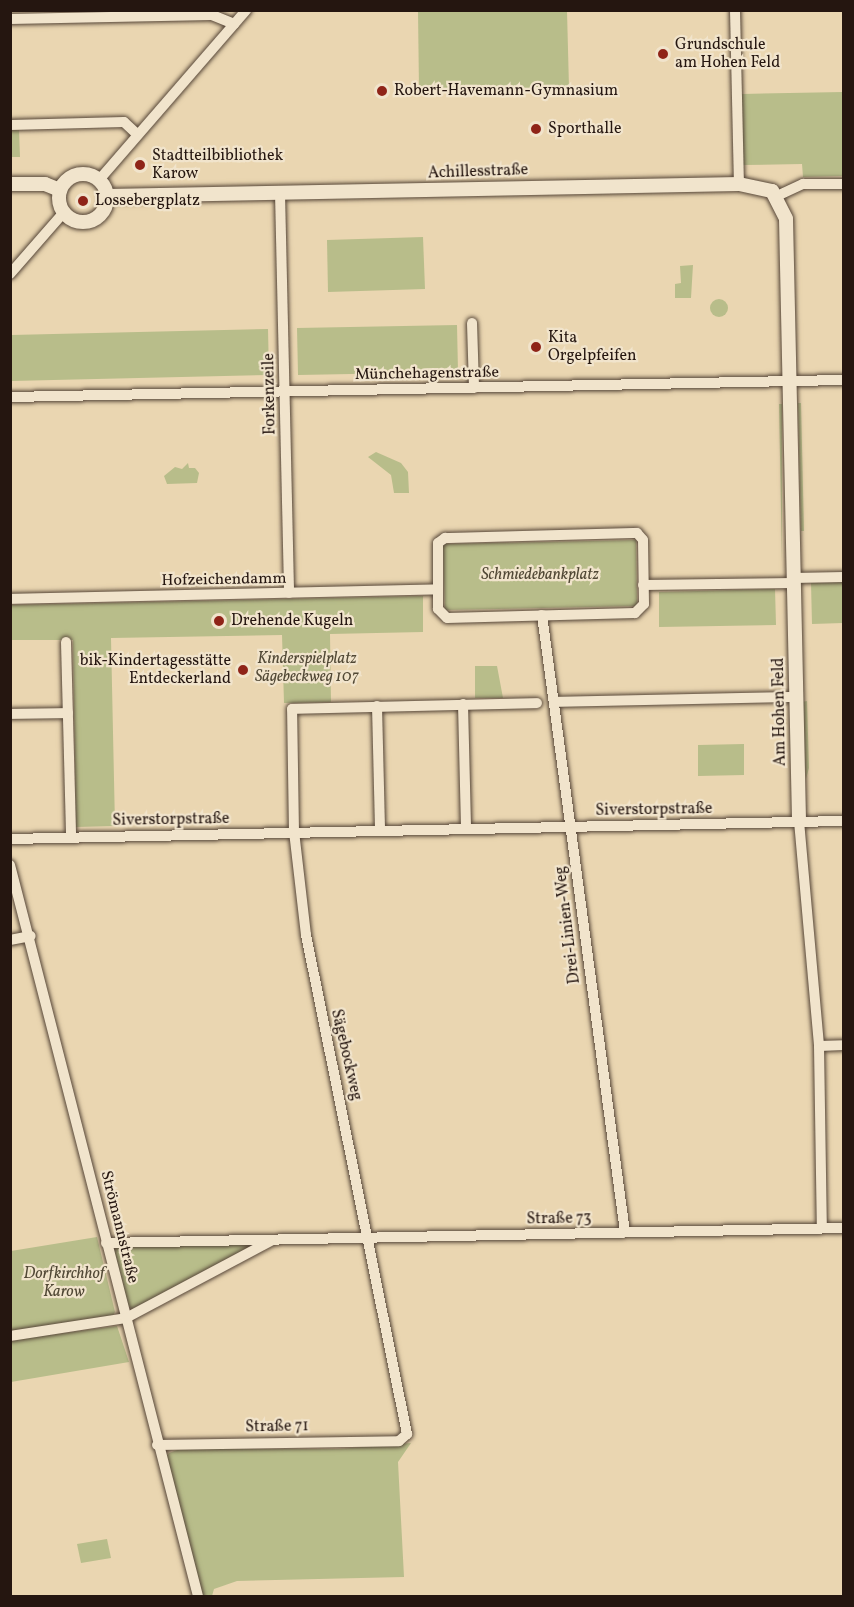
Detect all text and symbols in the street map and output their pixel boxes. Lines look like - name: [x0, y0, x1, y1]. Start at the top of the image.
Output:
- place label: Grundschule am Hohen Feld: [675, 35, 780, 73]
- marker: Grundschule am Hohen Feld: [656, 47, 670, 61]
- place label: Robert-Havemann-Gymnasium: [394, 81, 618, 101]
- marker: Robert-Havemann-Gymnasium: [375, 84, 389, 98]
- place label: Sporthalle: [548, 119, 621, 139]
- marker: Sporthalle: [529, 122, 543, 136]
- place label: Stadtteilbibliothek Karow: [152, 146, 283, 184]
- marker: Stadtteilbibliothek Karow: [133, 158, 147, 172]
- street label: Achillesstraße: [428, 161, 528, 183]
- place label: Lossebergplatz: [95, 191, 200, 211]
- marker: Lossebergplatz: [76, 194, 90, 208]
- place label: Kita Orgelpfeifen: [548, 328, 637, 366]
- marker: Kita Orgelpfeifen: [529, 340, 543, 354]
- street label: Forkenzeile: [260, 353, 280, 435]
- street label: Münchehagenstraße: [355, 363, 499, 385]
- park label: Schmiedebankplatz: [481, 565, 599, 585]
- street label: Hofzeichendamm: [161, 569, 287, 591]
- place label: Drehende Kugeln: [231, 611, 353, 631]
- marker: Drehende Kugeln: [212, 614, 226, 628]
- park label: Kinderspielplatz Sägebeckweg 107: [255, 649, 359, 687]
- place label: bik-Kindertagesstätte Entdeckerland: [80, 651, 231, 689]
- street label: Am Hohen Feld: [769, 658, 791, 766]
- marker: bik-Kindertagesstätte Entdeckerland: [236, 663, 250, 677]
- street label: Siverstorpstraße: [595, 799, 713, 821]
- street label: Siverstorpstraße: [112, 809, 230, 831]
- street label: Drei-Linien-Weg: [551, 865, 585, 985]
- street label: Sägebockweg: [326, 1007, 366, 1103]
- street label: Strömannstraße: [96, 1169, 142, 1285]
- street label: Straße 73: [526, 1209, 592, 1229]
- park label: Dorfkirchhof Karow: [24, 1264, 104, 1302]
- street label: Straße 71: [245, 1417, 309, 1437]

